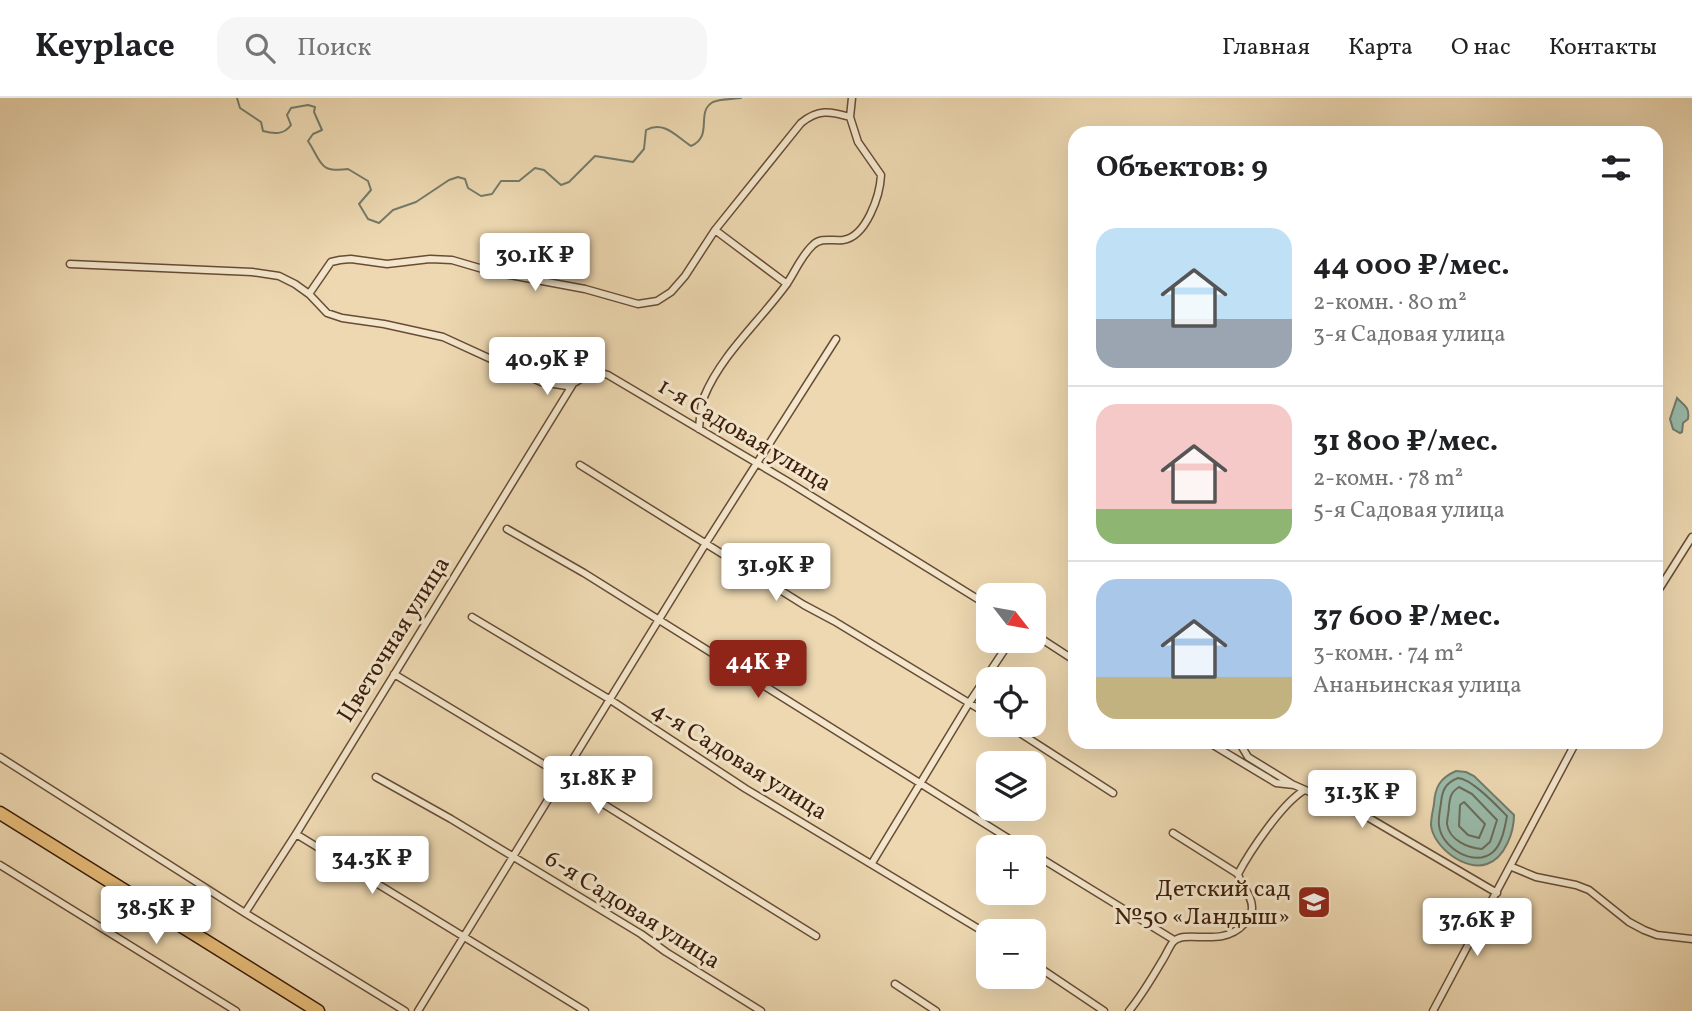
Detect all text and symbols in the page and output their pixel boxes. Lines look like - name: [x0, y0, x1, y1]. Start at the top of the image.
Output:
- search box: [217, 17, 707, 80]
- text: Keyplace: [35, 25, 175, 71]
- icon: search: [241, 29, 279, 67]
- text: Поиск: [297, 30, 371, 66]
- text: Главная: [1222, 31, 1310, 65]
- text: Карта: [1348, 31, 1413, 65]
- text: О нас: [1451, 31, 1511, 65]
- text: Контакты: [1549, 31, 1657, 65]
- text: Объектов: 9: [1096, 147, 1268, 189]
- icon: filters: [1597, 149, 1635, 187]
- pin: 30.1K ₽: [470, 234, 600, 293]
- text: 30.1K ₽: [496, 240, 574, 272]
- text: 44 000 ₽/мес.: [1313, 245, 1510, 287]
- icon: home: [1152, 256, 1236, 340]
- text: 2-комн. · 80 m²: [1313, 287, 1467, 319]
- text: 3-я Садовая улица: [1313, 319, 1506, 351]
- pin: 40.9K ₽: [482, 338, 612, 397]
- text: 40.9K ₽: [505, 344, 589, 376]
- street label: 1-я Садовая улица: [651, 370, 837, 501]
- text: 31 800 ₽/мес.: [1313, 421, 1498, 463]
- icon: home: [1152, 432, 1236, 516]
- text: 2-комн. · 78 m²: [1313, 463, 1463, 495]
- text: 5-я Садовая улица: [1313, 495, 1505, 527]
- pin: 31.9K ₽: [711, 544, 841, 603]
- street label: Цветочная улица: [330, 550, 459, 730]
- text: 31.9K ₽: [737, 550, 815, 582]
- north arrow: [976, 583, 1046, 653]
- map controls: [976, 583, 1046, 989]
- text: 37 600 ₽/мес.: [1313, 596, 1501, 638]
- icon: home: [1152, 607, 1236, 691]
- text: 3-комн. · 74 m²: [1313, 638, 1463, 670]
- pin: 44K ₽: [709, 640, 807, 700]
- text: 44K ₽: [726, 647, 790, 679]
- button: locate: [976, 667, 1046, 737]
- text: Ананьинская улица: [1313, 670, 1522, 702]
- street label: 4-я Садовая улица: [644, 694, 834, 830]
- button: layers: [976, 751, 1046, 821]
- pin: 31.8K ₽: [533, 756, 663, 816]
- text: 31.8K ₽: [559, 763, 637, 795]
- pin: 31.3K ₽: [1297, 770, 1427, 830]
- text: 31.3K ₽: [1324, 777, 1400, 809]
- button: +: [976, 835, 1046, 905]
- pin: 34.3K ₽: [307, 836, 437, 896]
- text: 34.3K ₽: [332, 843, 412, 875]
- street label: 6-я Садовая улица: [537, 843, 726, 979]
- place label: Детский сад №50 «Ландыш»: [1114, 873, 1290, 935]
- school or university icon: Детский сад №50 «Ландыш»: [1295, 883, 1333, 921]
- pin: 38.5K ₽: [91, 886, 221, 946]
- text: 38.5K ₽: [117, 893, 195, 925]
- pin: 37.6K ₽: [1412, 898, 1542, 958]
- text: 37.6K ₽: [1439, 905, 1515, 937]
- button: −: [976, 919, 1046, 989]

